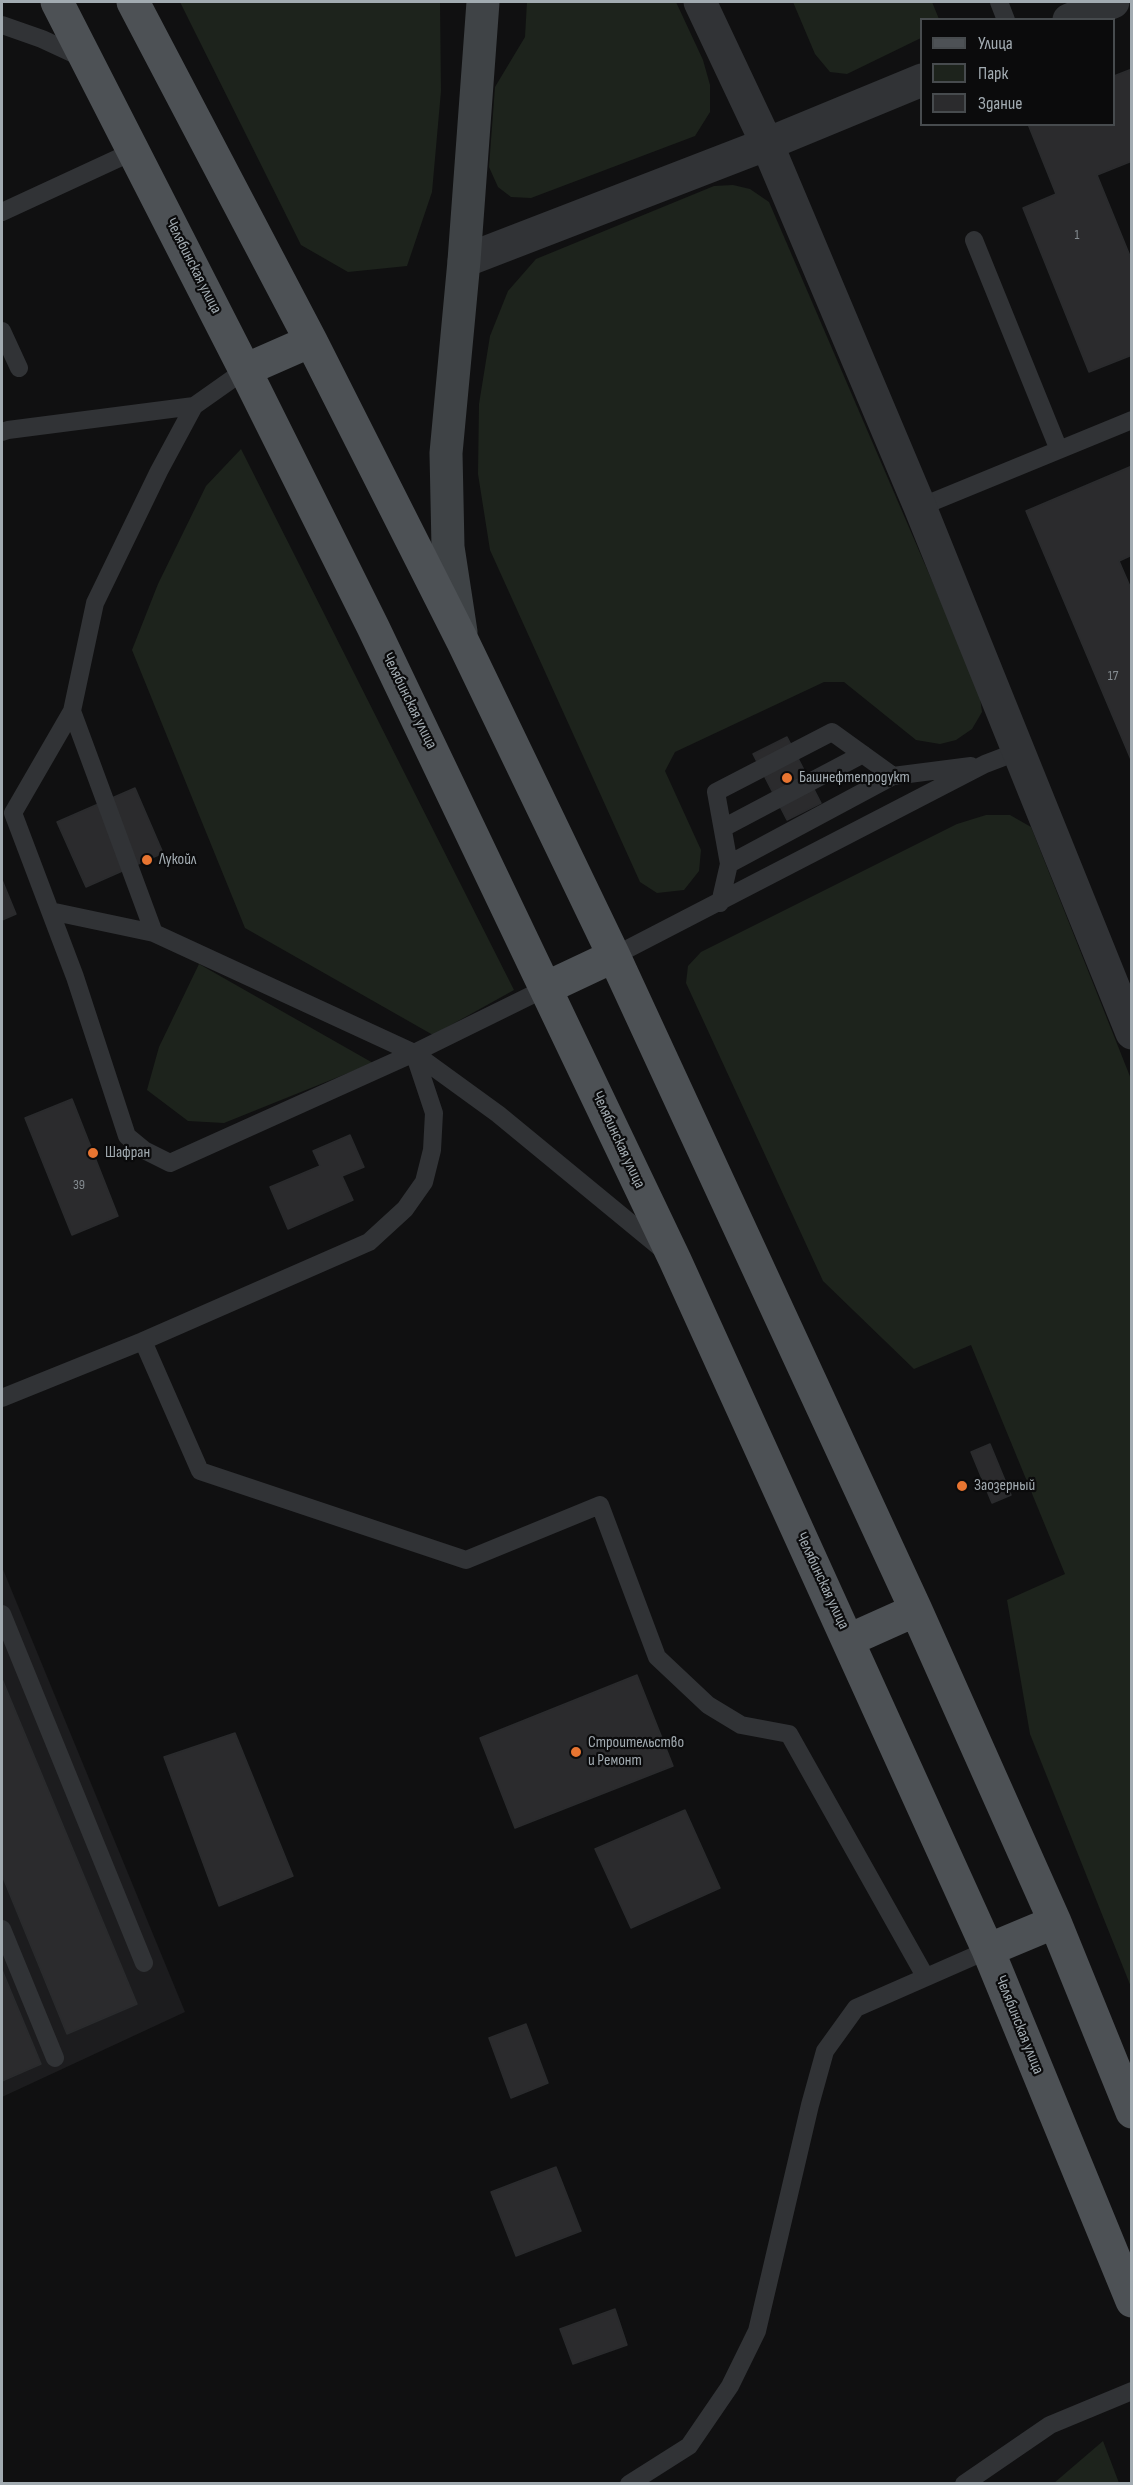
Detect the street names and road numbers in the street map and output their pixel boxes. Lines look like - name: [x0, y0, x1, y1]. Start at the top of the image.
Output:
- street label: Челябинская улица: [161, 215, 225, 317]
- street label: Челябинская улица: [377, 650, 441, 752]
- street label: Челябинская улица: [587, 1088, 649, 1192]
- street label: Челябинская улица: [791, 1529, 853, 1633]
- street label: Челябинская улица: [990, 1973, 1048, 2077]

